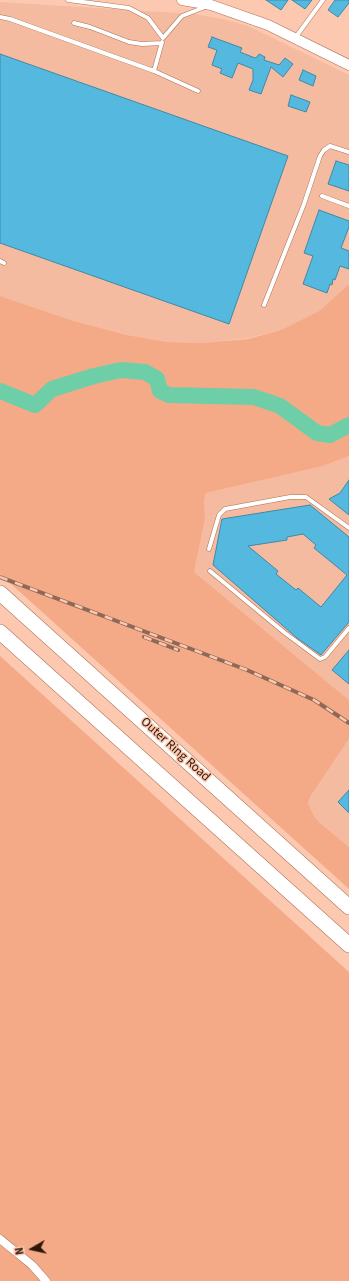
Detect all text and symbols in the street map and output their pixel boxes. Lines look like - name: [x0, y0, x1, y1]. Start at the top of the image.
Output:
- street label: Outer Ring Road: [137, 715, 213, 785]
- north arrow: [12, 1229, 52, 1269]
- text: N: [12, 1246, 28, 1256]

